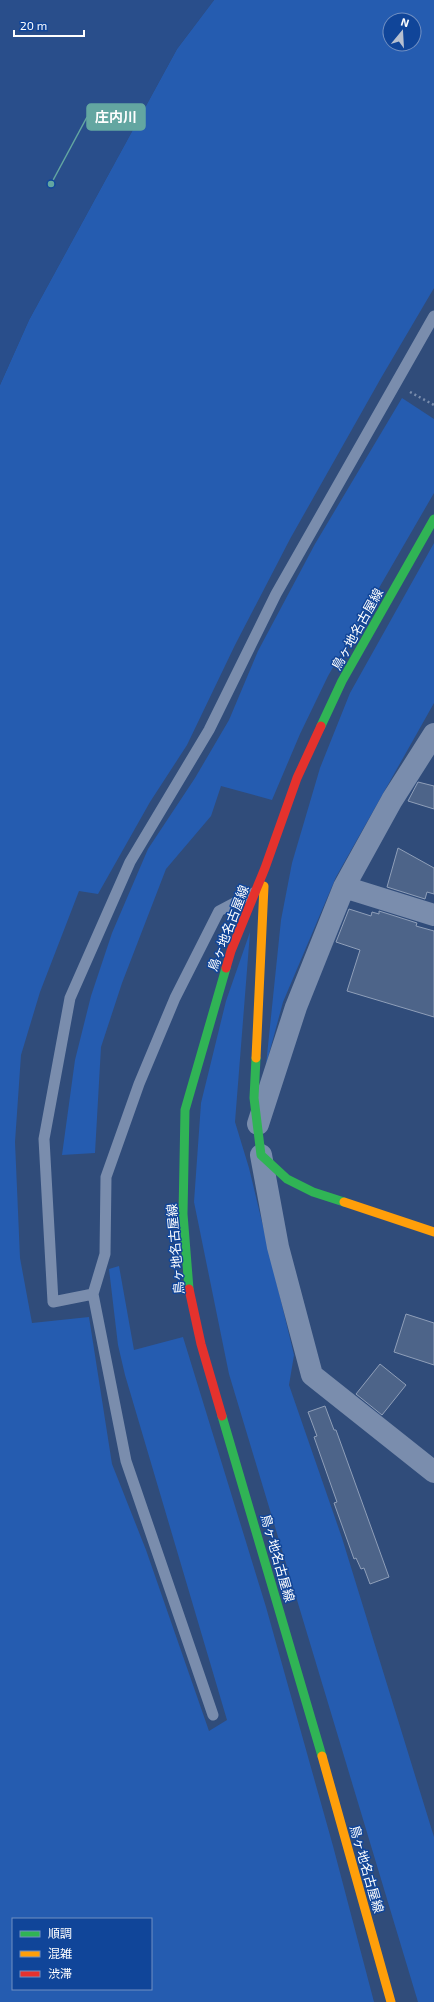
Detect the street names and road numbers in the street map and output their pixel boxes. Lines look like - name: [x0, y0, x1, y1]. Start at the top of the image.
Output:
- street label: 鳥ヶ地名古屋線: [328, 585, 386, 673]
- street label: 鳥ヶ地名古屋線: [204, 883, 252, 973]
- street label: 鳥ヶ地名古屋線: [163, 1203, 187, 1295]
- street label: 鳥ヶ地名古屋線: [258, 1512, 298, 1604]
- street label: 鳥ヶ地名古屋線: [347, 1823, 387, 1915]

